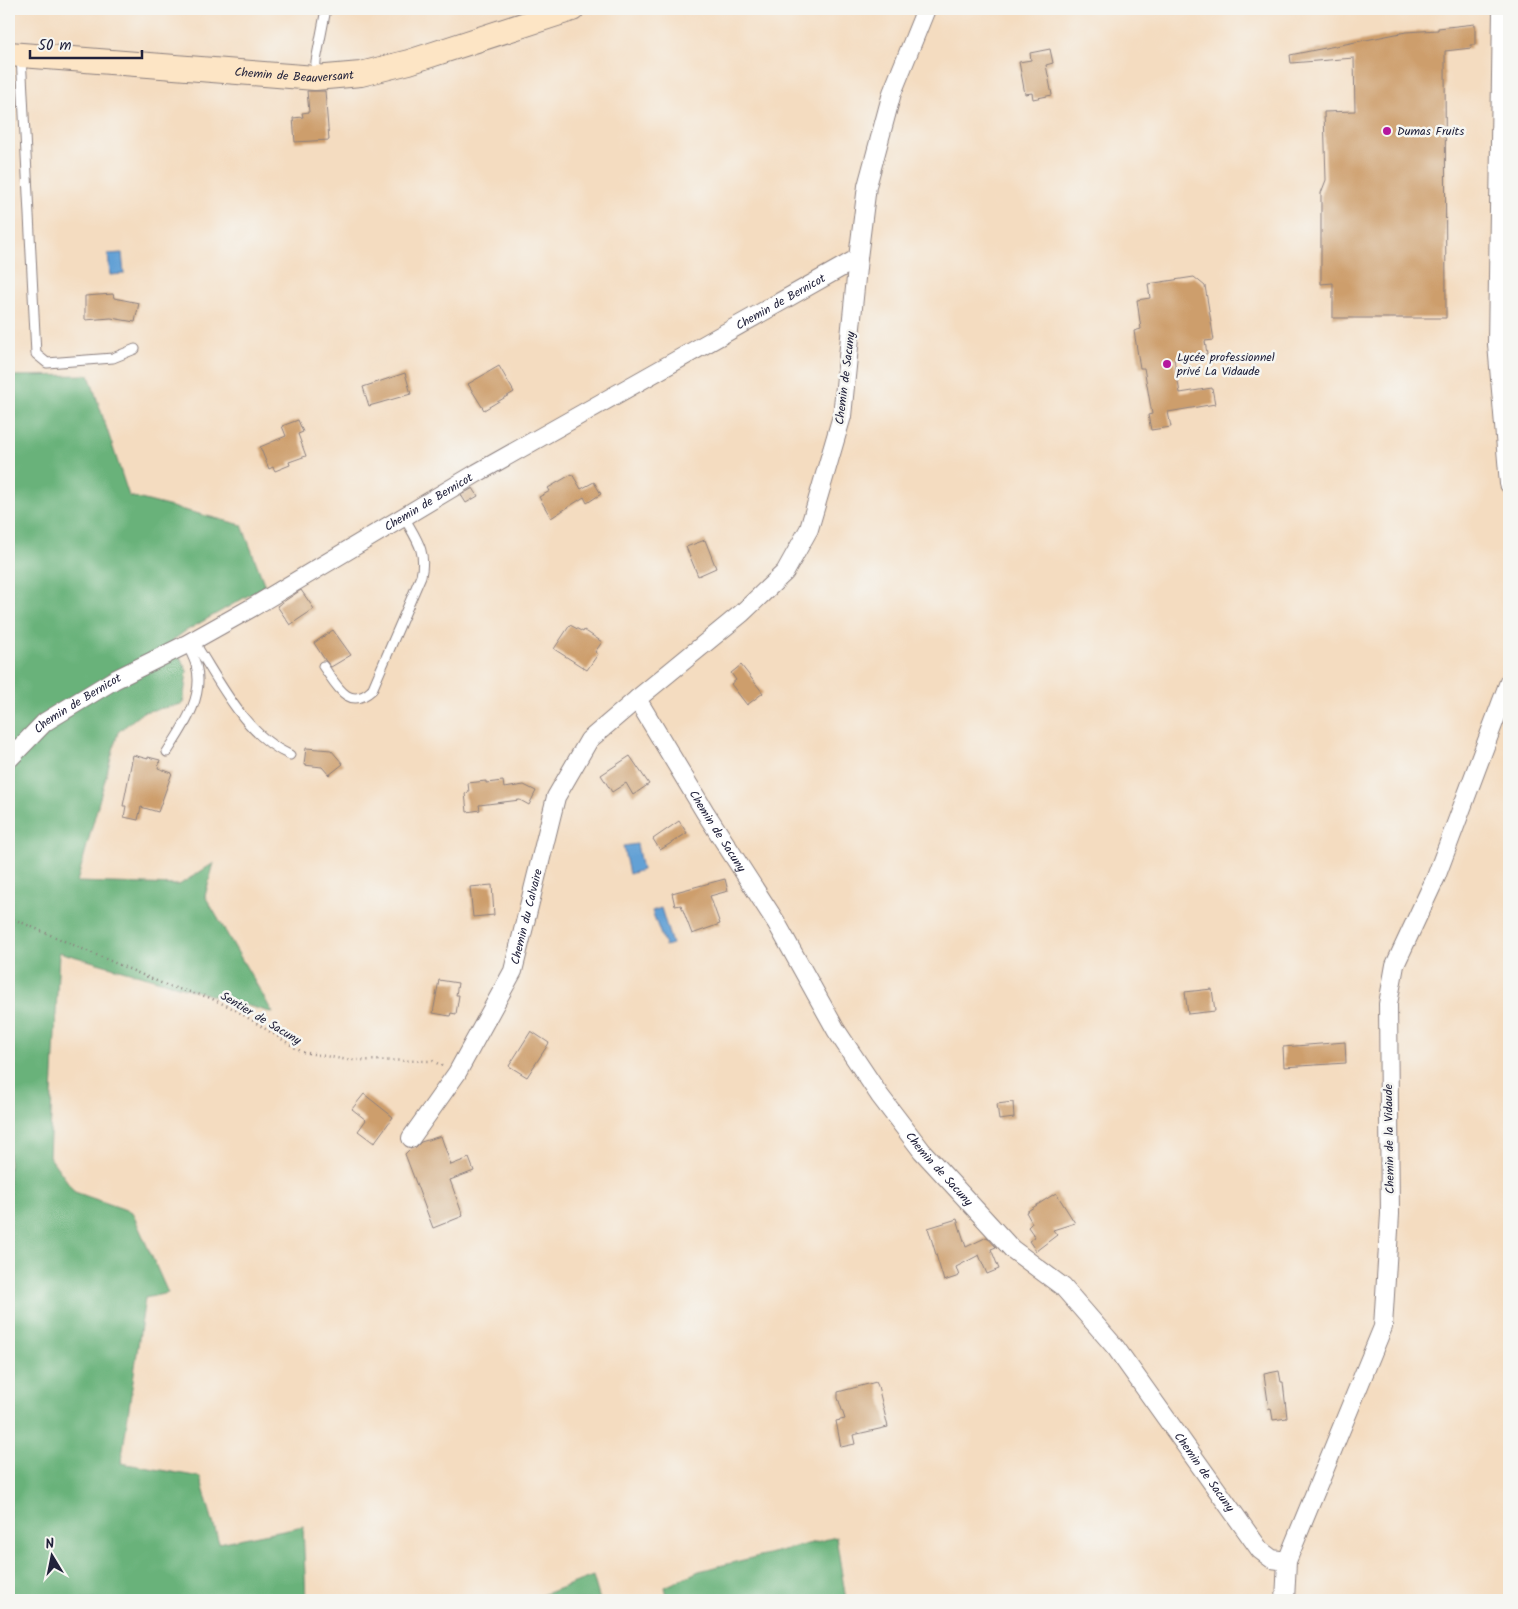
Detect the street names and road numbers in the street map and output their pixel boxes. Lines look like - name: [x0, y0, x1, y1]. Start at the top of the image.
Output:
- street label: Chemin de Beauversant: [234, 63, 355, 88]
- street label: Chemin de Bernicot: [732, 269, 830, 335]
- street label: Chemin de Sacuny: [830, 330, 861, 426]
- street label: Chemin de Bernicot: [381, 468, 477, 536]
- street label: Chemin de Bernicot: [30, 669, 125, 738]
- street label: Chemin de Sacuny: [684, 787, 751, 876]
- street label: Chemin du Calvaire: [506, 866, 548, 967]
- street label: Sentier de Sacuny: [217, 987, 305, 1050]
- street label: Chemin de la Vidaude: [1379, 1083, 1400, 1194]
- street label: Chemin de Sacuny: [901, 1128, 977, 1211]
- street label: Chemin de Sacuny: [1169, 1428, 1239, 1516]

